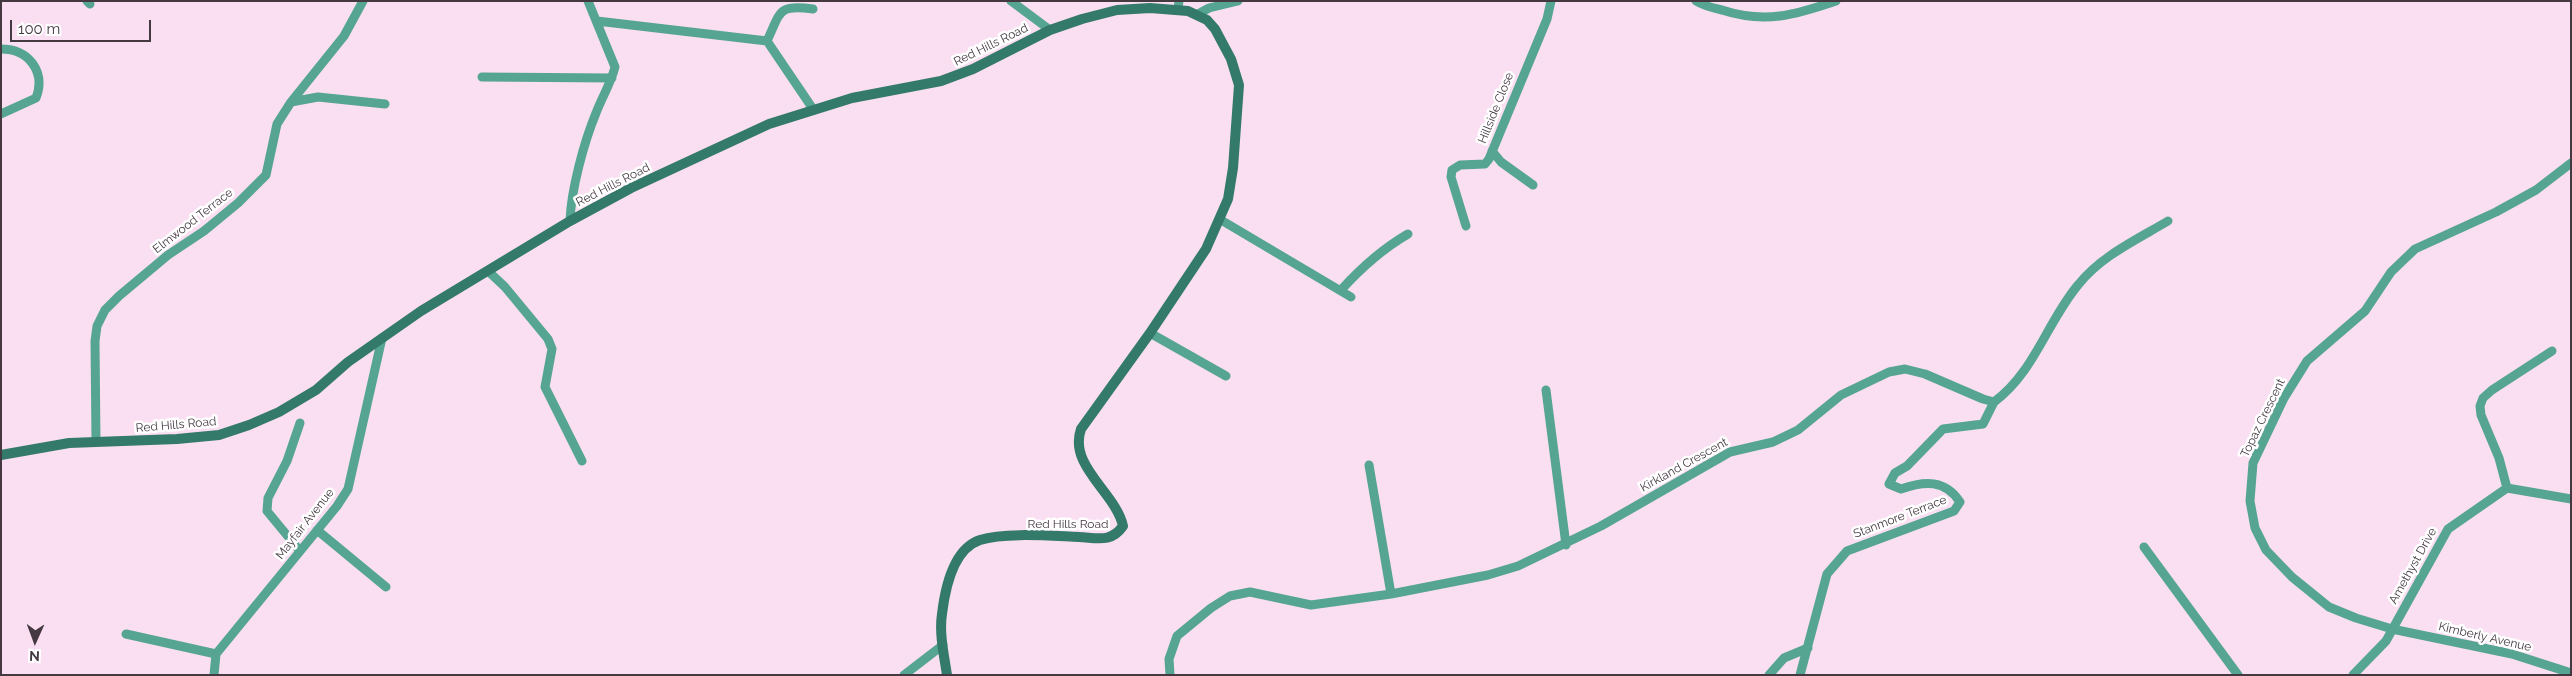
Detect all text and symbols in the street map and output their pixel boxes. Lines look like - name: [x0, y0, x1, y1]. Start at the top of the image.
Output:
- scale bar: [12, 10, 154, 42]
- text: 100 m: [18, 20, 60, 38]
- street label: Red Hills Road: [952, 21, 1030, 69]
- street label: Hillside Close: [1475, 70, 1517, 146]
- street label: Red Hills Road: [574, 160, 652, 210]
- street label: Elmwood Terrace: [150, 185, 236, 257]
- street label: Topaz Crescent: [2238, 376, 2288, 460]
- street label: Red Hills Road: [135, 414, 217, 436]
- street label: Kirkland Crescent: [1638, 435, 1730, 495]
- street label: Mayfair Avenue: [273, 486, 337, 562]
- street label: Stanmore Terrace: [1851, 493, 1949, 541]
- street label: Red Hills Road: [1028, 517, 1108, 531]
- street label: Amethyst Drive: [2386, 525, 2440, 607]
- north arrow: [10, 616, 60, 666]
- street label: Kimberly Avenue: [2437, 619, 2533, 655]
- text: N: [29, 648, 40, 664]

